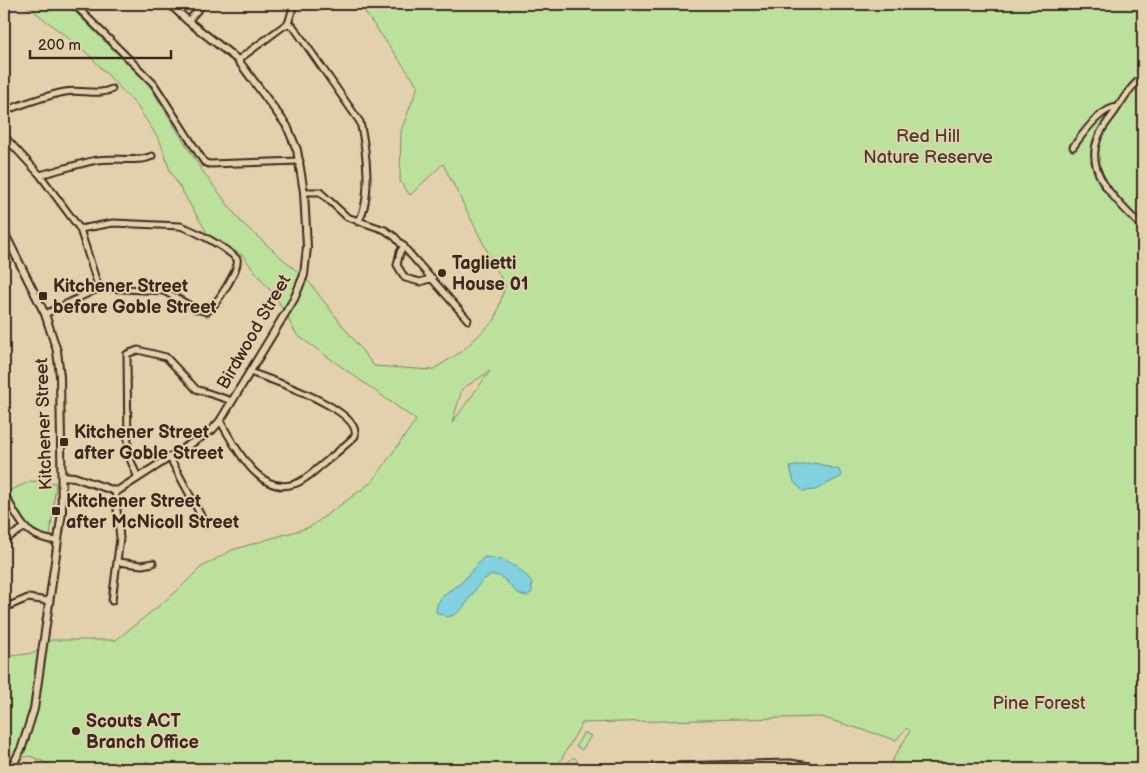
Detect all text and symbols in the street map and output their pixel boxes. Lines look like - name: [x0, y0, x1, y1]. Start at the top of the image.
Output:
- scale bar: [30, 28, 171, 60]
- text: 200 m: [38, 36, 81, 55]
- park label: Red Hill Nature Reserve: [863, 126, 993, 168]
- place label: Taglietti House 01: [452, 253, 529, 295]
- marker: Taglietti House 01: [436, 267, 448, 279]
- street label: Birdwood Street: [213, 271, 296, 393]
- place label: Kitchener Street before Goble Street: [53, 276, 217, 318]
- marker: Kitchener Street before Goble Street: [37, 290, 49, 302]
- street label: Kitchener Street: [31, 357, 57, 490]
- place label: Kitchener Street after Goble Street: [74, 422, 223, 464]
- marker: Kitchener Street after Goble Street: [58, 436, 70, 448]
- place label: Kitchener Street after McNicoll Street: [66, 491, 239, 533]
- marker: Kitchener Street after McNicoll Street: [50, 505, 62, 517]
- park label: Pine Forest: [993, 693, 1086, 714]
- place label: Scouts ACT Branch Office: [86, 711, 199, 753]
- marker: Scouts ACT Branch Office: [70, 725, 82, 737]

